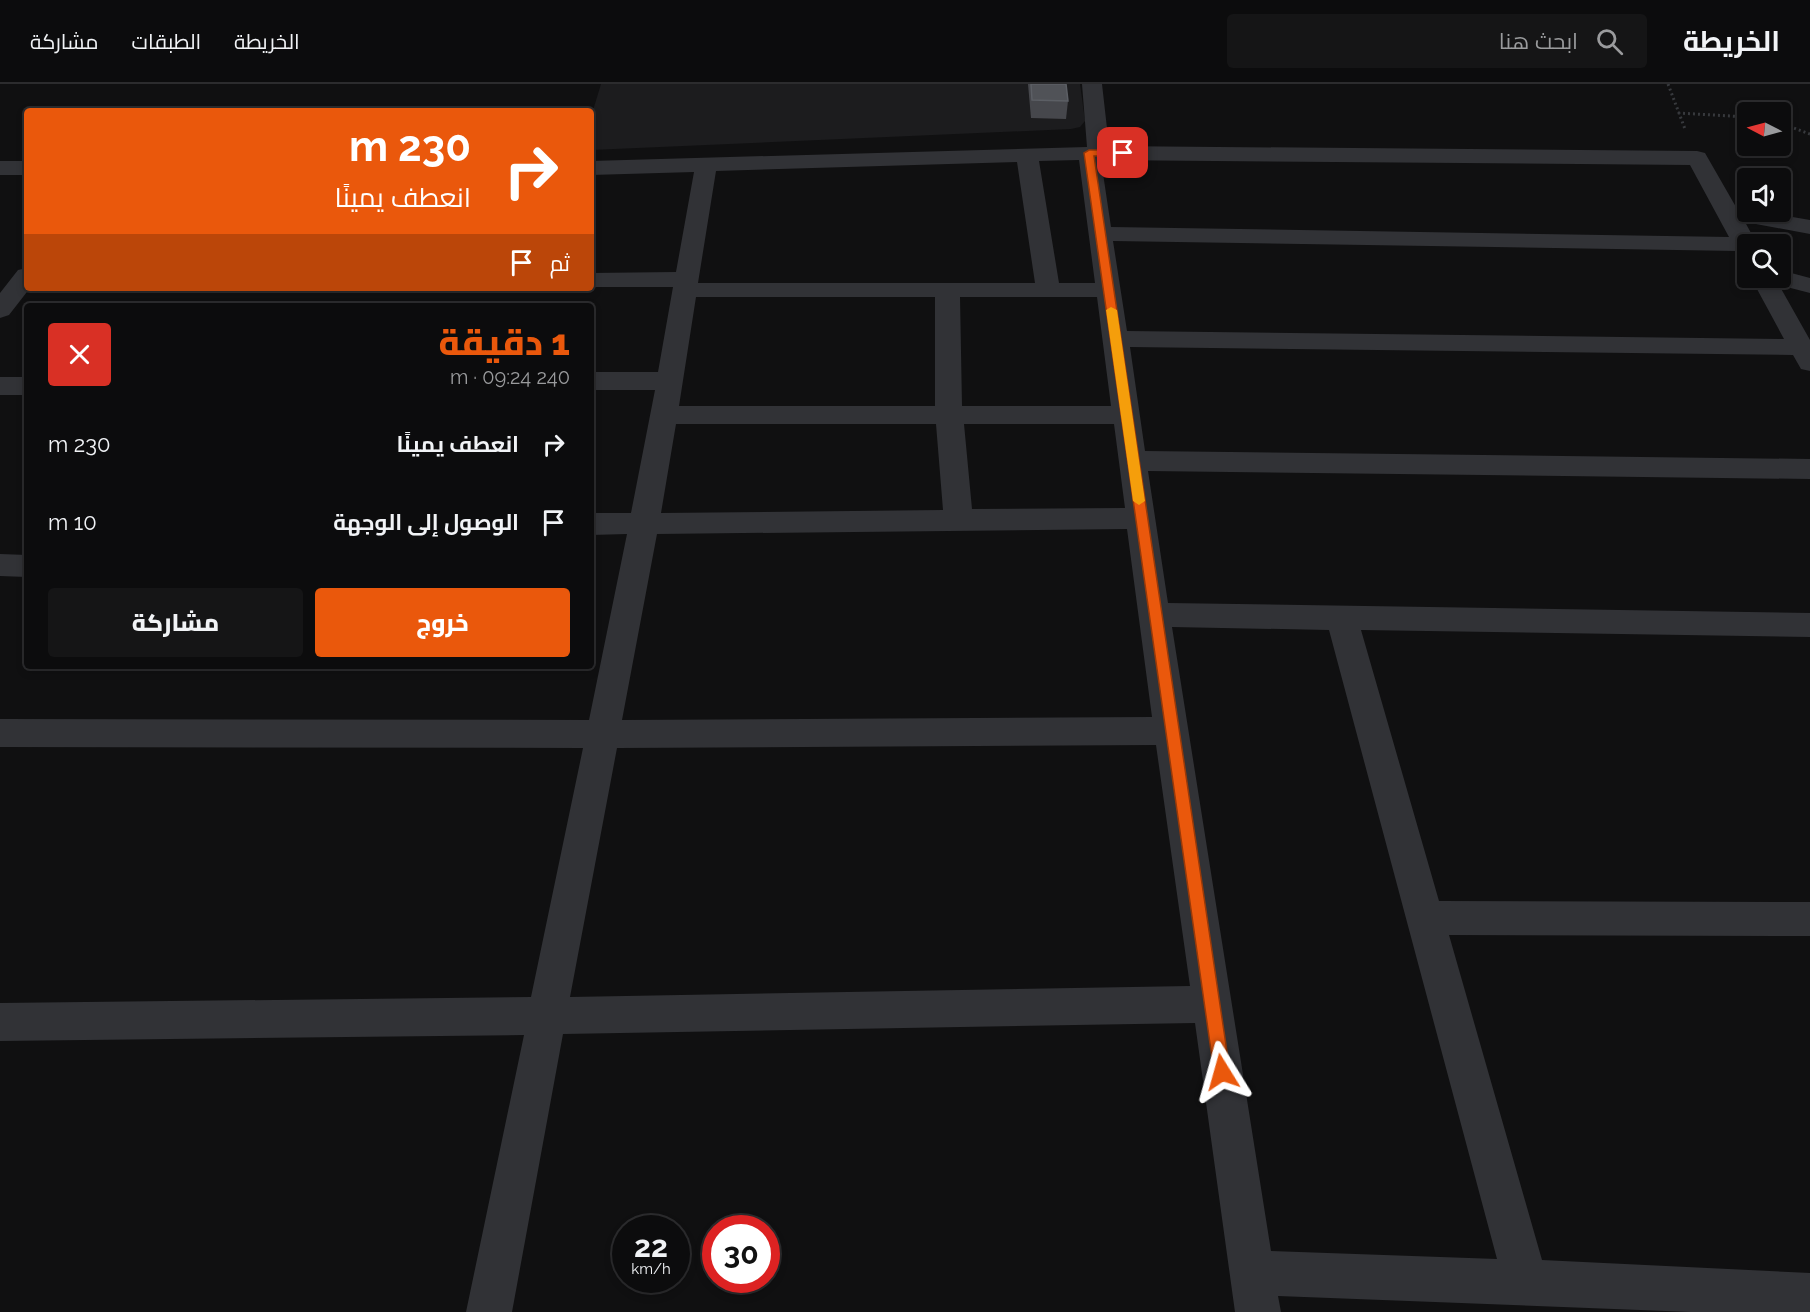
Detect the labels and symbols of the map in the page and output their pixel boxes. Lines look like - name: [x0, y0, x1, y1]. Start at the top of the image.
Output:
- north arrow: [1737, 102, 1791, 156]
- pin: [1097, 127, 1148, 178]
- position arrow: [1190, 1040, 1254, 1104]
- speed limit sign: 30: [702, 1215, 780, 1293]

